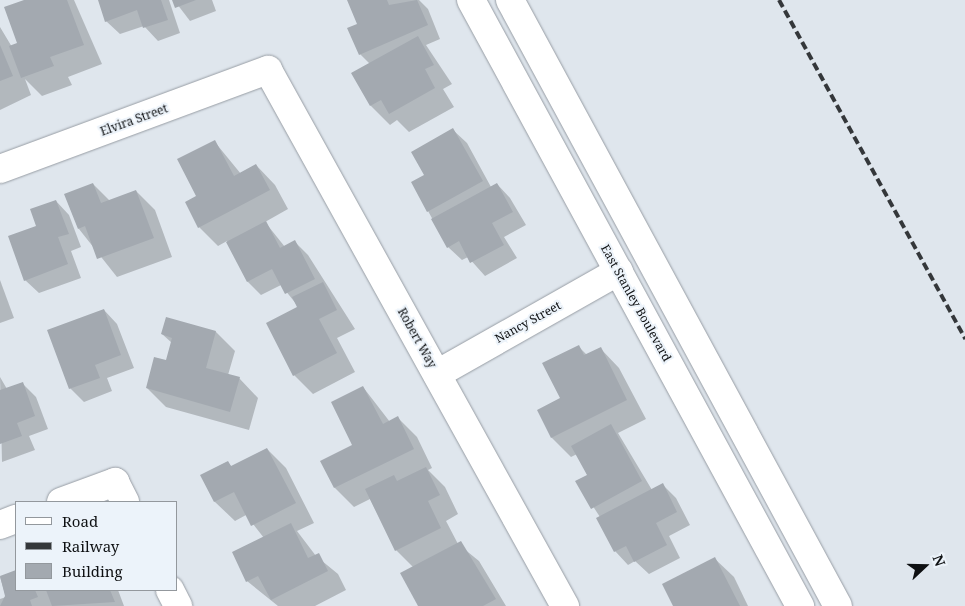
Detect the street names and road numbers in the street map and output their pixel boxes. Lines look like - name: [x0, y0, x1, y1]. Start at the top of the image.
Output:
- street label: Elvira Street: [98, 101, 170, 139]
- street label: East Stanley Boulevard: [598, 242, 674, 364]
- street label: Nancy Street: [493, 298, 563, 346]
- street label: Robert Way: [395, 305, 439, 371]

